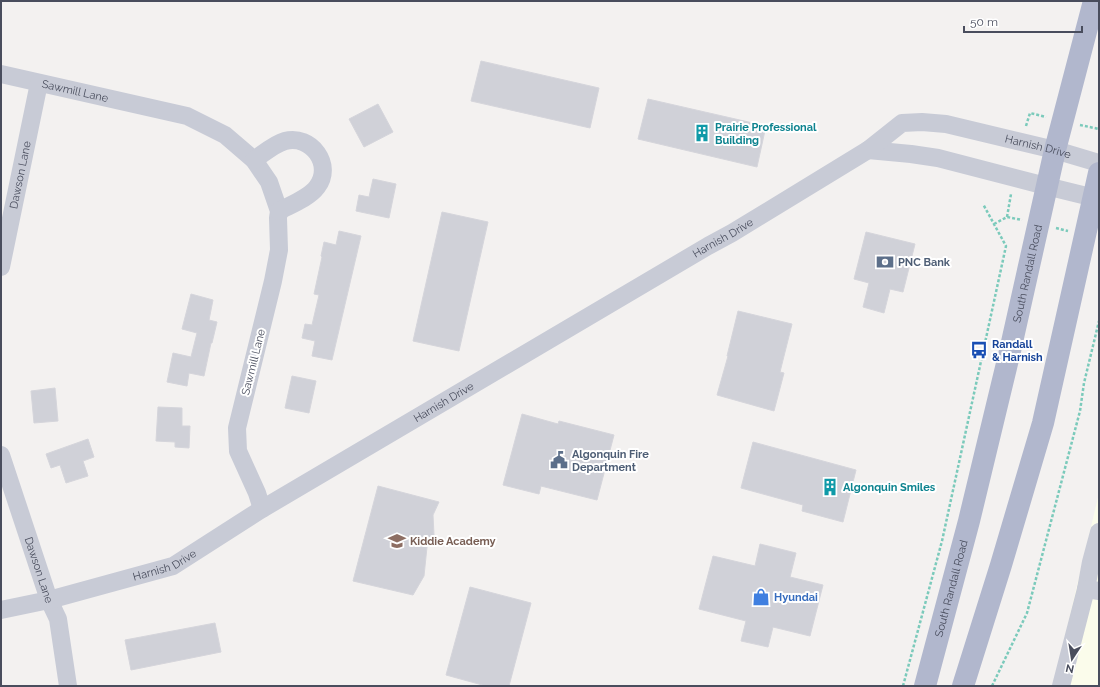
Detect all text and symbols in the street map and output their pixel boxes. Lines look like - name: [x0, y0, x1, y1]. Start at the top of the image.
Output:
- scale bar: [964, 8, 1082, 34]
- text: 50 m: [970, 15, 998, 29]
- street label: Sawmill Lane: [41, 77, 110, 105]
- place label: Prairie Professional Building: [715, 121, 817, 147]
- building icon: Prairie Professional Building: [692, 123, 712, 143]
- street label: Harnish Drive: [1004, 132, 1073, 162]
- street label: Dawson Lane: [7, 139, 34, 210]
- street label: Harnish Drive: [690, 215, 756, 261]
- street label: South Randall Road: [1011, 223, 1045, 324]
- bank icon: PNC Bank: [875, 252, 895, 272]
- place label: PNC Bank: [898, 256, 951, 269]
- street label: Sawmill Lane: [239, 327, 268, 397]
- place label: Randall & Harnish: [992, 338, 1043, 364]
- bus stop icon: Randall & Harnish: [969, 340, 989, 360]
- street label: Harnish Drive: [411, 379, 477, 425]
- place label: Algonquin Fire Department: [572, 448, 649, 474]
- public building icon: Algonquin Fire Department: [549, 450, 569, 470]
- building icon: Algonquin Smiles: [820, 477, 840, 497]
- place label: Algonquin Smiles: [843, 481, 936, 494]
- school or university icon: Kiddie Academy: [387, 531, 407, 551]
- street label: Dawson Lane: [22, 535, 56, 605]
- place label: Kiddie Academy: [410, 535, 496, 548]
- street label: South Randall Road: [932, 538, 971, 639]
- street label: Harnish Drive: [131, 547, 199, 584]
- shop icon: Hyundai: [751, 587, 771, 607]
- place label: Hyundai: [774, 591, 818, 604]
- north arrow: [1052, 639, 1092, 679]
- text: N: [1065, 661, 1075, 676]

